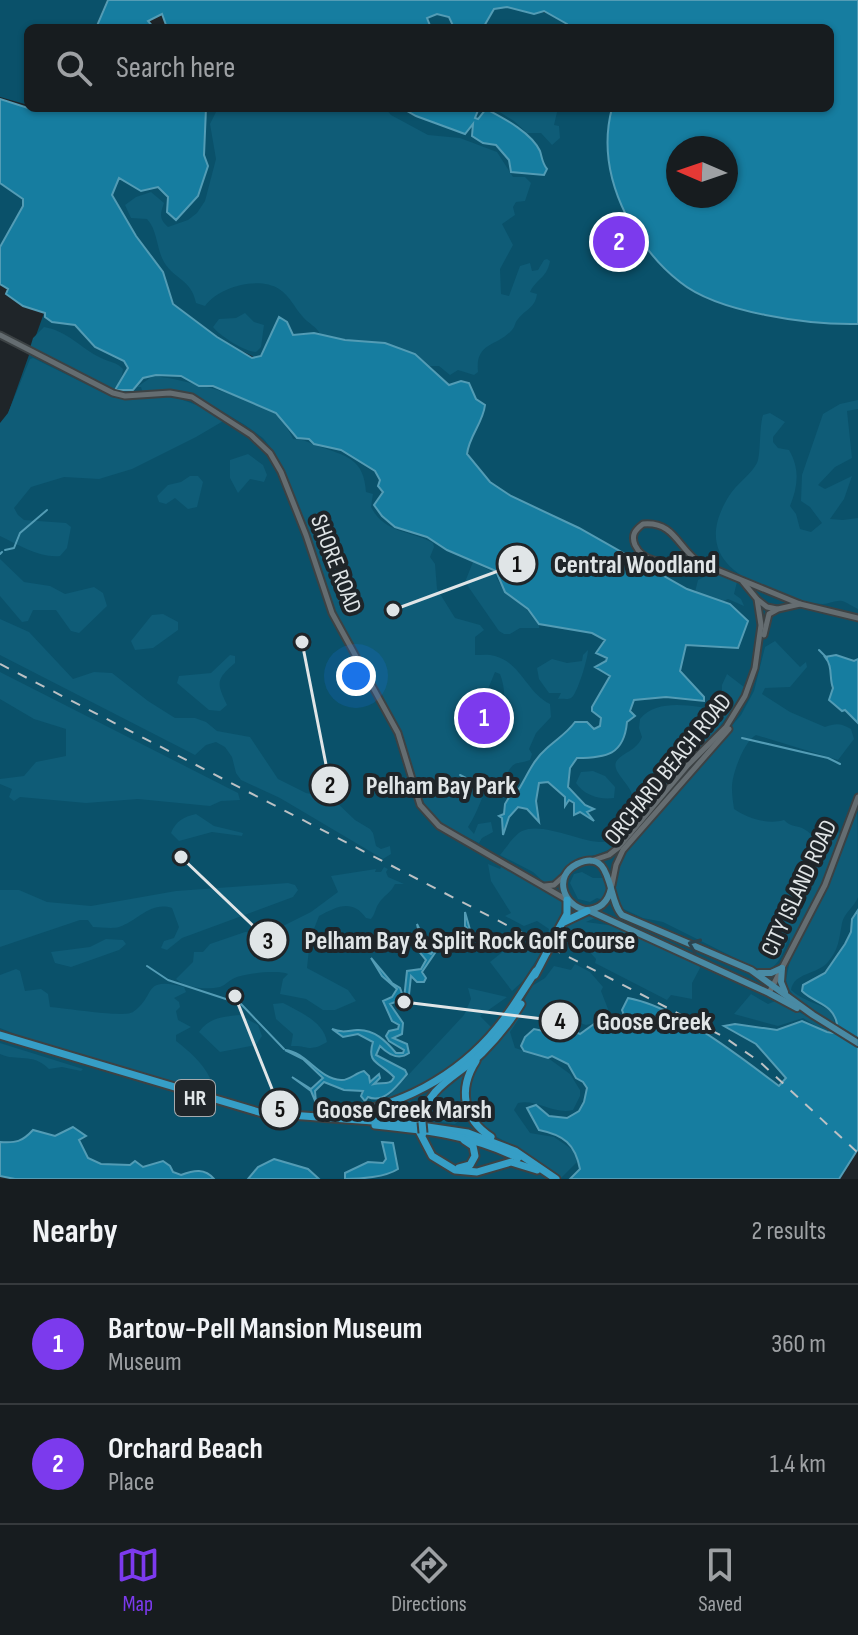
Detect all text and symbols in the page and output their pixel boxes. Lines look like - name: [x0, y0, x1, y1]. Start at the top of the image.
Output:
- search box: [24, 24, 834, 112]
- icon: search: [52, 46, 96, 90]
- text: Search here: [116, 50, 235, 86]
- north arrow: [666, 136, 738, 208]
- pin: 2: [593, 212, 645, 272]
- street label: SHORE ROAD: [304, 510, 368, 618]
- callout: Central Woodland: [497, 539, 732, 589]
- text: 1: [512, 550, 522, 579]
- text: Central Woodland: [554, 550, 716, 581]
- your location: [336, 656, 376, 696]
- street label: ORCHARD BEACH ROAD: [598, 687, 738, 851]
- pin: 1: [458, 688, 510, 748]
- callout: Pelham Bay Park: [310, 760, 533, 810]
- text: 2: [325, 771, 335, 800]
- text: Pelham Bay Park: [366, 771, 516, 802]
- street label: CITY ISLAND ROAD: [755, 815, 843, 961]
- callout: Pelham Bay & Split Rock Golf Course: [248, 915, 651, 965]
- text: Pelham Bay & Split Rock Golf Course: [305, 926, 635, 957]
- text: 3: [263, 927, 273, 956]
- one-way arrow: [688, 939, 702, 955]
- callout: Goose Creek: [540, 996, 728, 1046]
- text: 4: [554, 1007, 566, 1036]
- text: Goose Creek: [596, 1007, 712, 1038]
- road number: HR: [175, 1080, 215, 1116]
- callout: Goose Creek Marsh: [260, 1084, 508, 1134]
- text: 5: [275, 1095, 285, 1124]
- text: Goose Creek Marsh: [316, 1095, 492, 1126]
- text: Nearby: [32, 1211, 118, 1252]
- text: 2 results: [752, 1216, 826, 1247]
- text: Bartow-Pell Mansion Museum: [108, 1311, 423, 1347]
- text: 1: [53, 1329, 63, 1360]
- text: 360 m: [771, 1329, 826, 1360]
- text: Museum: [108, 1347, 182, 1378]
- text: Orchard Beach: [108, 1431, 263, 1467]
- text: 2: [52, 1449, 64, 1480]
- text: 1.4 km: [770, 1449, 826, 1480]
- text: Place: [108, 1467, 155, 1498]
- tab: Map: [116, 1543, 160, 1618]
- tab: Directions: [391, 1543, 467, 1618]
- tab: Saved: [698, 1543, 742, 1618]

